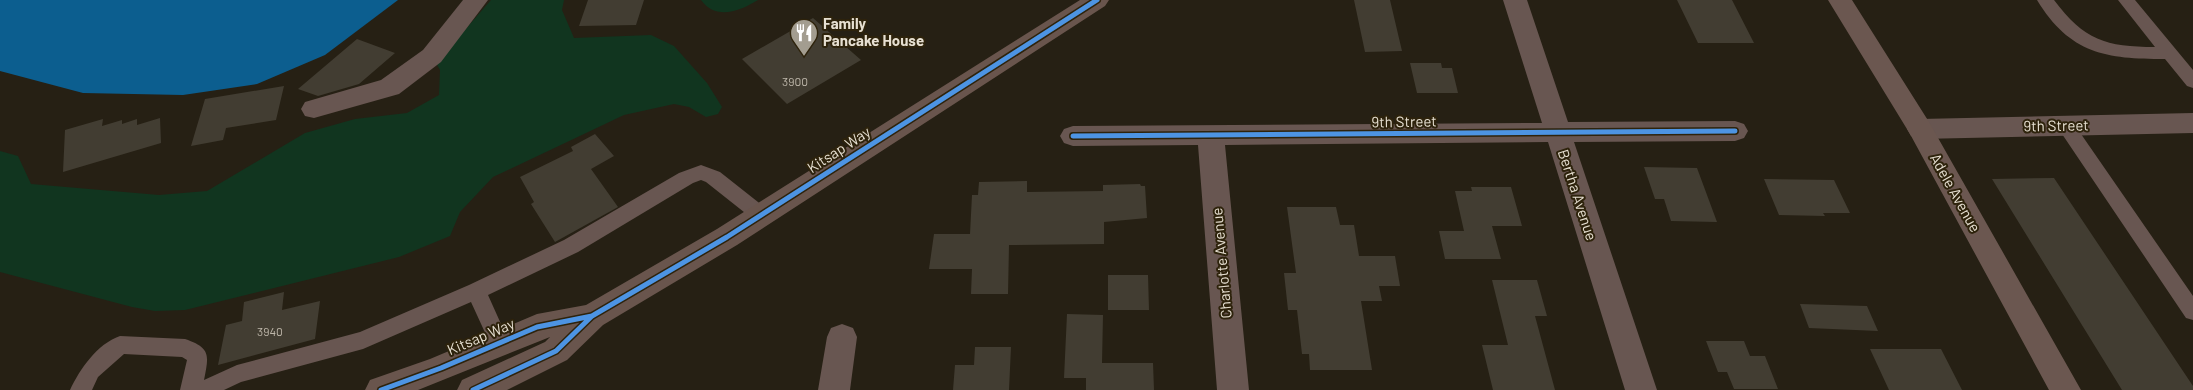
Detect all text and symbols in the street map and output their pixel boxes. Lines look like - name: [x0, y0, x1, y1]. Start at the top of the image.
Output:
- place label: Family Pancake House: [823, 14, 924, 49]
- restaurant icon: Family Pancake House: [789, 18, 819, 57]
- house number: 3900: [782, 74, 808, 88]
- street label: 9th Street: [1371, 111, 1437, 131]
- street label: 9th Street: [2023, 115, 2089, 135]
- street label: Kitsap Way: [804, 122, 873, 176]
- street label: Bertha Avenue: [1555, 147, 1601, 243]
- street label: Adele Avenue: [1927, 150, 1985, 235]
- street label: Charlotte Avenue: [1207, 207, 1235, 319]
- street label: Kitsap Way: [444, 314, 517, 358]
- house number: 3940: [257, 324, 283, 338]

